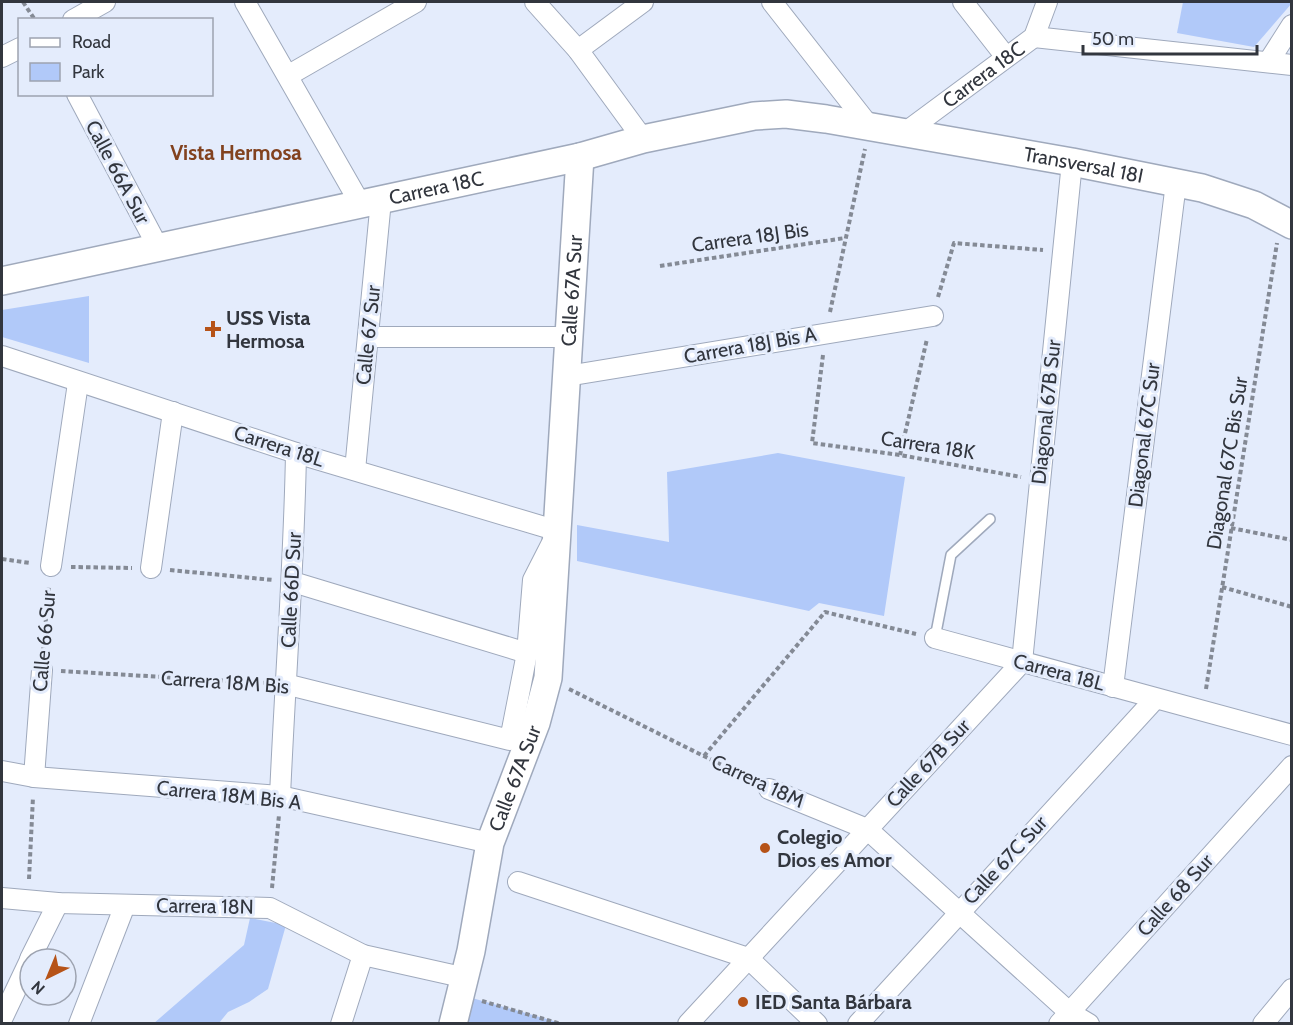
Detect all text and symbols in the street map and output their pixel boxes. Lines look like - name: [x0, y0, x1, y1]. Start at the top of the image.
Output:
- legend: [18, 18, 213, 96]
- scale bar: [1083, 18, 1257, 56]
- text: 50 m: [1092, 28, 1134, 50]
- text: Road: [72, 31, 111, 53]
- street label: Carrera 18C: [938, 36, 1029, 113]
- text: Park: [72, 61, 105, 83]
- street label: Calle 66A Sur: [81, 116, 156, 229]
- district label: Vista Hermosa: [170, 140, 302, 165]
- street label: Transversal 18I: [1022, 142, 1145, 188]
- street label: Carrera 18C: [387, 166, 486, 210]
- street label: Carrera 18J Bis: [690, 217, 810, 257]
- street label: Calle 67A Sur: [556, 234, 587, 347]
- street label: Calle 67 Sur: [351, 283, 385, 386]
- place label: USS Vista Hermosa: [226, 306, 310, 353]
- marker: USS Vista Hermosa: [204, 320, 222, 338]
- street label: Carrera 18J Bis A: [682, 321, 819, 368]
- street label: Diagonal 67B Sur: [1026, 338, 1066, 485]
- street label: Diagonal 67C Sur: [1123, 361, 1165, 509]
- street label: Diagonal 67C Bis Sur: [1202, 374, 1253, 551]
- street label: Carrera 18L: [231, 420, 327, 472]
- street label: Carrera 18K: [879, 426, 977, 464]
- street label: Calle 66D Sur: [276, 531, 306, 649]
- street label: Calle 66 Sur: [28, 589, 60, 693]
- street label: Carrera 18L: [1011, 648, 1107, 696]
- street label: Carrera 18M Bis: [160, 666, 290, 698]
- street label: Calle 67B Sur: [881, 713, 975, 812]
- street label: Calle 67A Sur: [484, 721, 546, 835]
- street label: Carrera 18M: [708, 749, 808, 813]
- street label: Carrera 18M Bis A: [155, 775, 303, 815]
- street label: Calle 67C Sur: [958, 810, 1053, 909]
- place label: Colegio Dios es Amor: [777, 825, 892, 872]
- marker: Colegio Dios es Amor: [758, 841, 772, 855]
- street label: Calle 68 Sur: [1132, 848, 1219, 941]
- street label: Carrera 18N: [156, 893, 254, 919]
- north arrow: [18, 947, 78, 1007]
- text: N: [27, 977, 49, 998]
- place label: IED Santa Bárbara: [755, 990, 912, 1014]
- marker: IED Santa Bárbara: [736, 995, 750, 1009]

